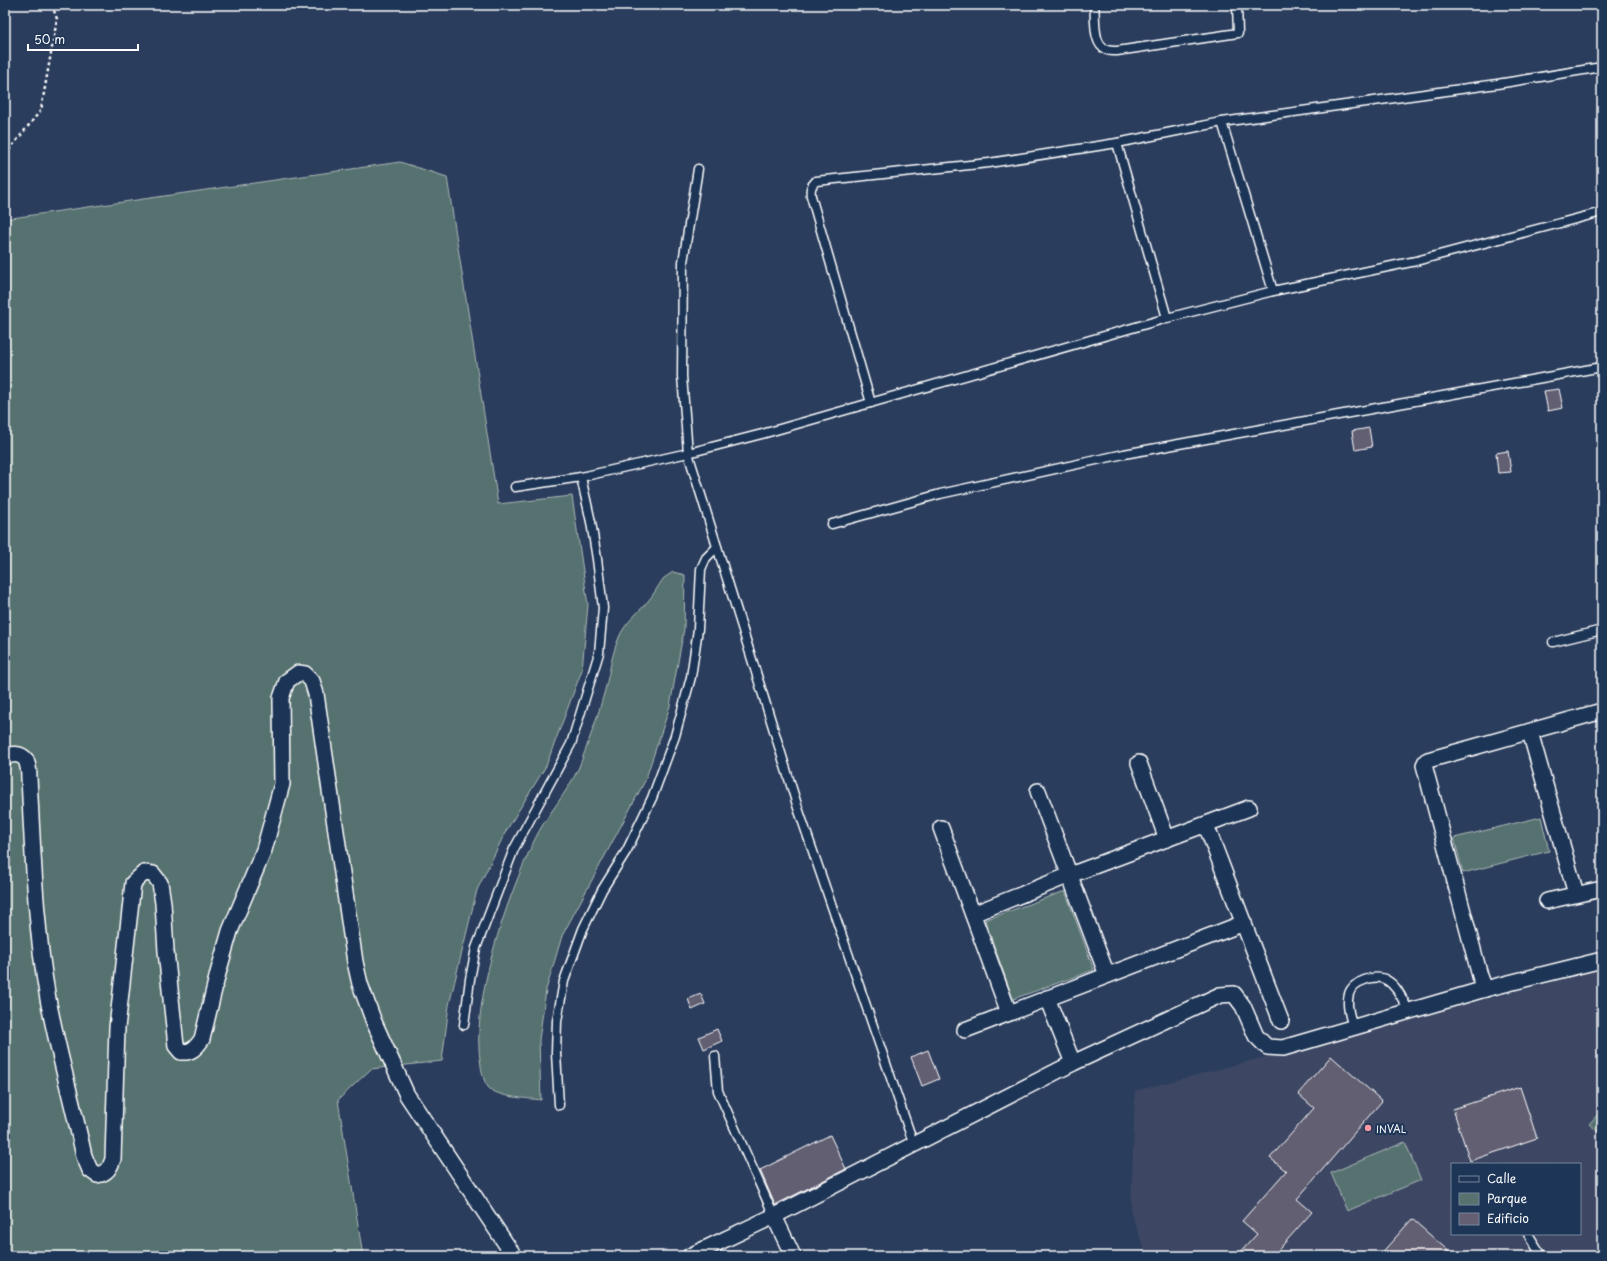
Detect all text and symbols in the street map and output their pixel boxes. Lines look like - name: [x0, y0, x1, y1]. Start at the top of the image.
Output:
- scale bar: [28, 26, 138, 52]
- text: 50 m: [34, 30, 65, 48]
- place label: INVAL: [1376, 1121, 1407, 1136]
- marker: INVAL: [1363, 1123, 1373, 1133]
- legend: [1451, 1163, 1581, 1235]
- text: Calle: [1487, 1169, 1517, 1187]
- text: Parque: [1487, 1189, 1527, 1207]
- text: Edificio: [1487, 1209, 1529, 1227]

